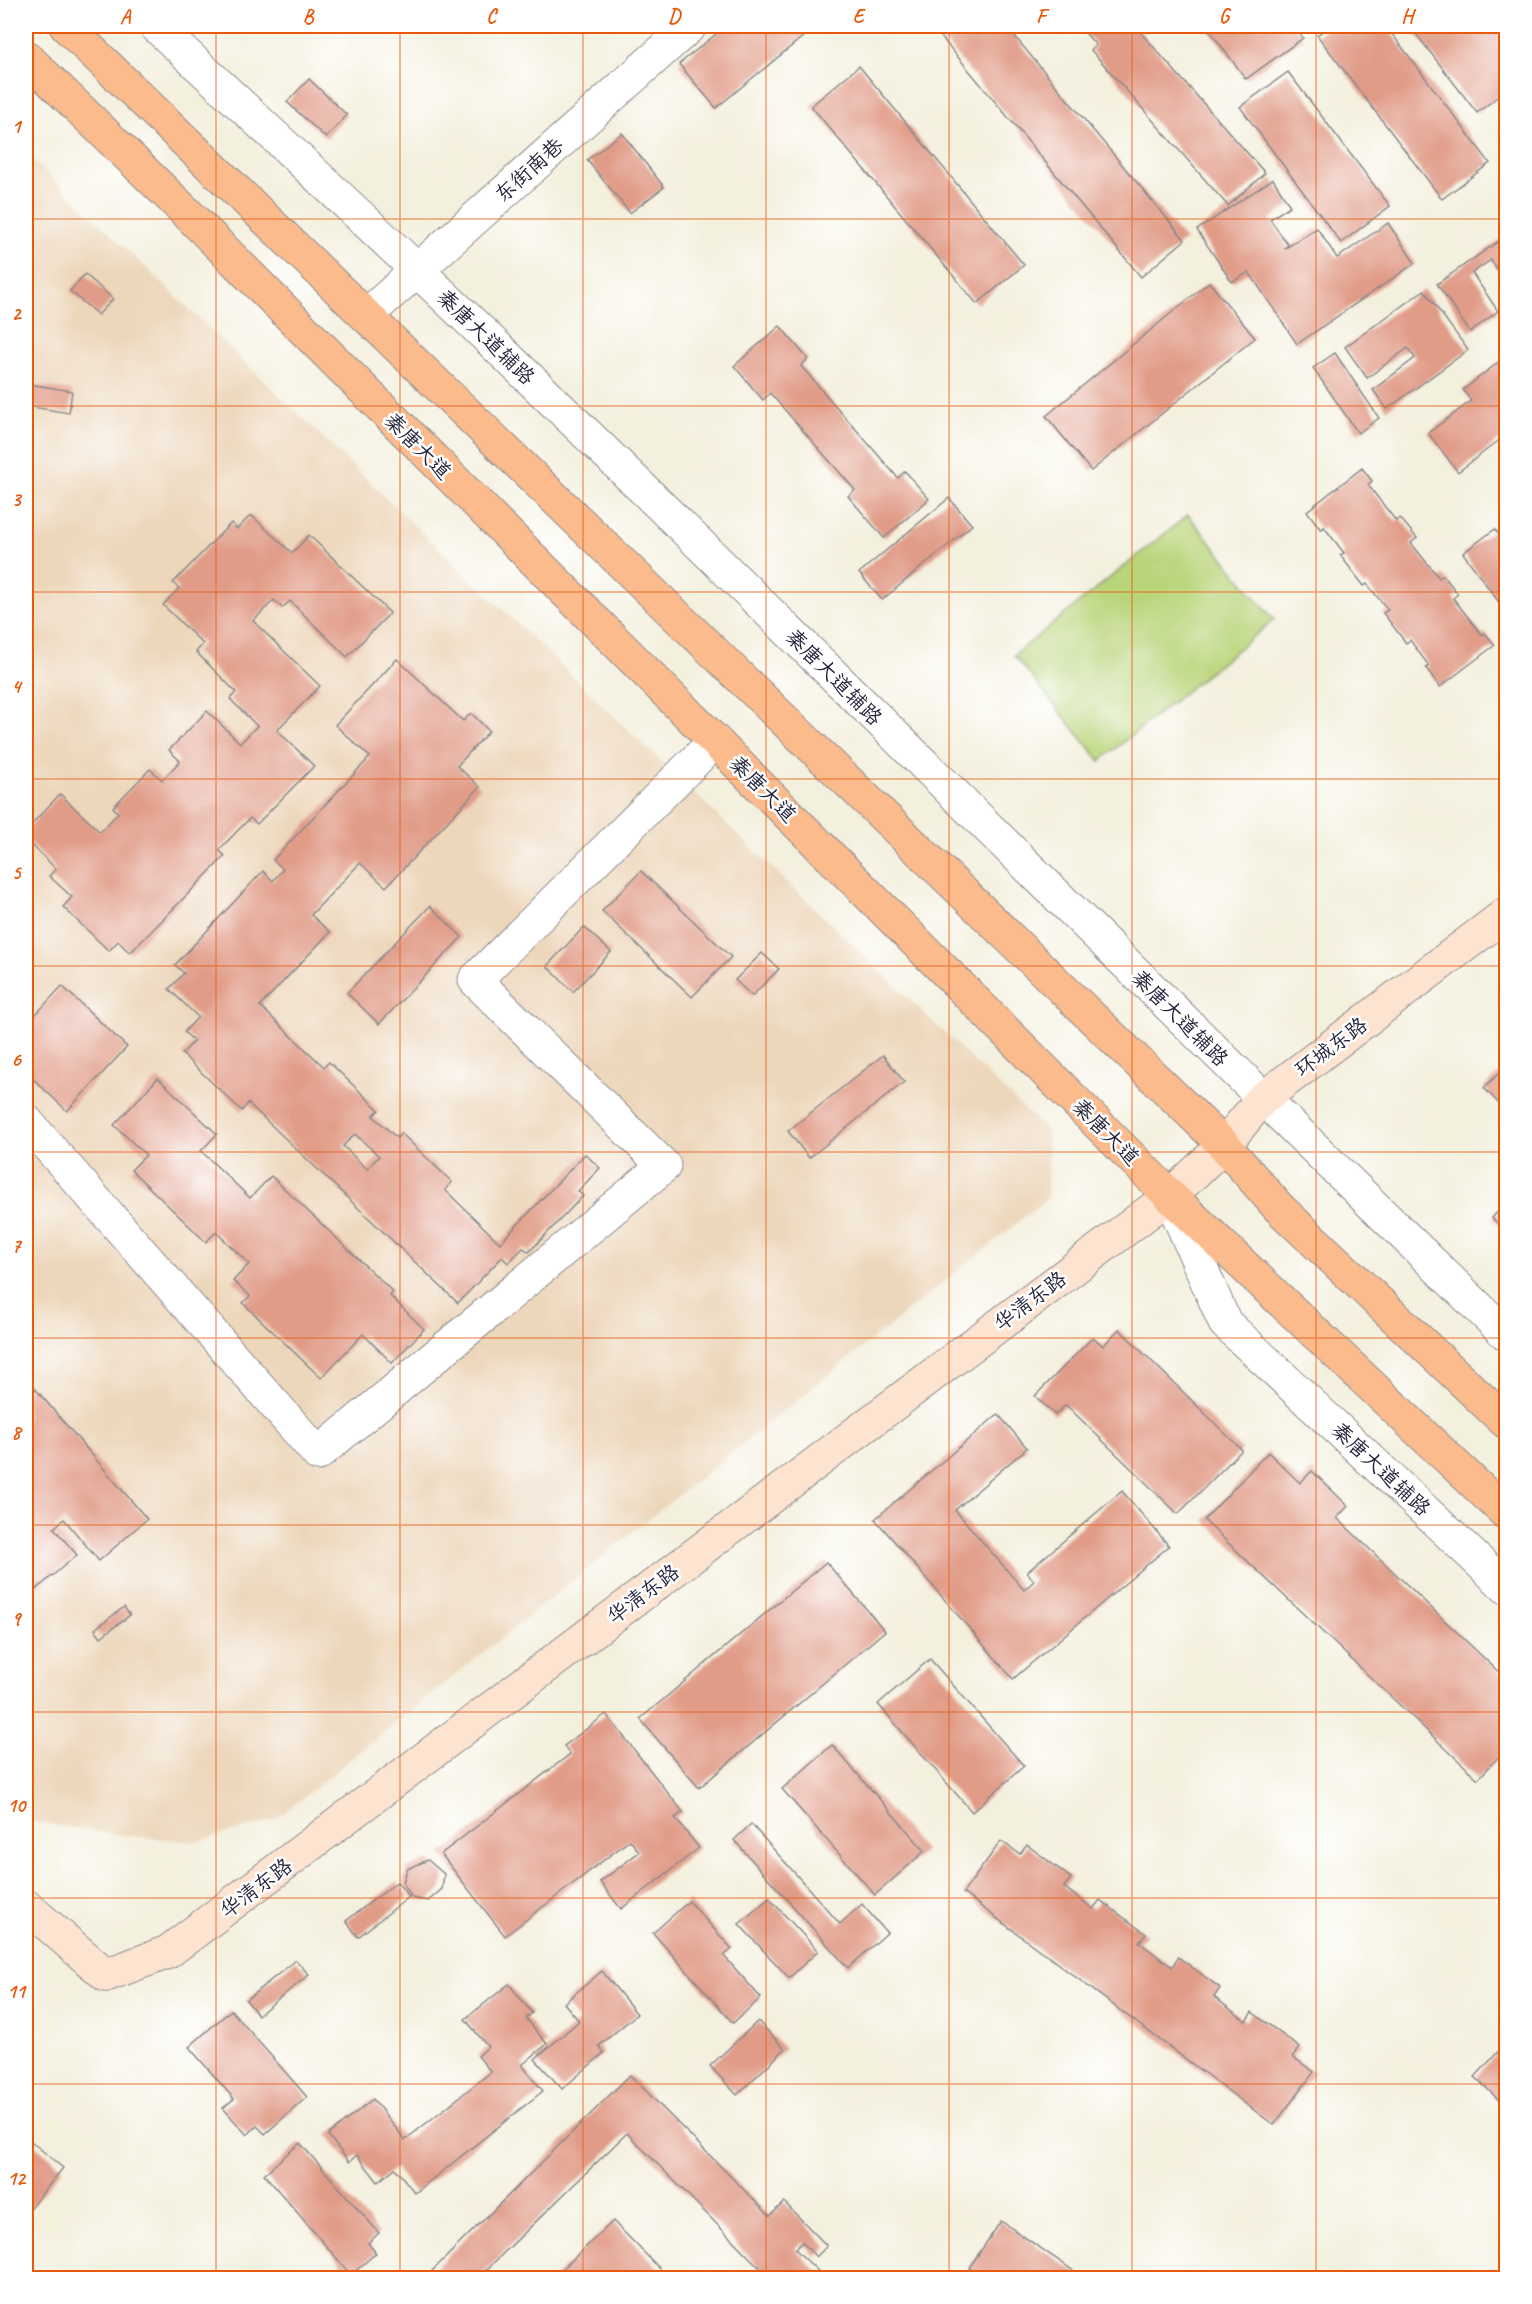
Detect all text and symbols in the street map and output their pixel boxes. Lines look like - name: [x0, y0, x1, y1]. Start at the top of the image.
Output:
- text: A: [120, 4, 132, 29]
- text: B: [303, 4, 315, 29]
- text: C: [486, 4, 498, 29]
- text: D: [668, 4, 682, 29]
- text: E: [853, 4, 867, 29]
- text: F: [1036, 4, 1050, 29]
- text: G: [1219, 4, 1232, 29]
- text: H: [1401, 4, 1416, 29]
- text: 1: [12, 114, 23, 139]
- street label: 东街南巷: [489, 132, 569, 208]
- street label: 秦唐大道辅路: [432, 284, 540, 390]
- text: 2: [12, 301, 23, 326]
- street label: 秦唐大道: [379, 407, 457, 485]
- text: 3: [12, 487, 23, 512]
- street label: 秦唐大道辅路: [780, 623, 888, 731]
- text: 4: [12, 674, 24, 699]
- street label: 秦唐大道: [724, 750, 802, 828]
- text: 5: [12, 860, 23, 885]
- street label: 秦唐大道辅路: [1126, 964, 1234, 1072]
- street label: 环城东路: [1290, 1011, 1372, 1083]
- text: 6: [11, 1047, 22, 1072]
- street label: 秦唐大道: [1067, 1093, 1145, 1171]
- text: 7: [12, 1233, 23, 1258]
- street label: 华清东路: [989, 1265, 1071, 1337]
- street label: 秦唐大道辅路: [1326, 1417, 1436, 1521]
- text: 8: [12, 1420, 24, 1445]
- street label: 华清东路: [602, 1558, 684, 1630]
- text: 9: [12, 1606, 23, 1631]
- text: 10: [7, 1793, 27, 1818]
- street label: 华清东路: [215, 1852, 297, 1924]
- text: 11: [7, 1979, 27, 2004]
- text: 12: [7, 2166, 27, 2191]

